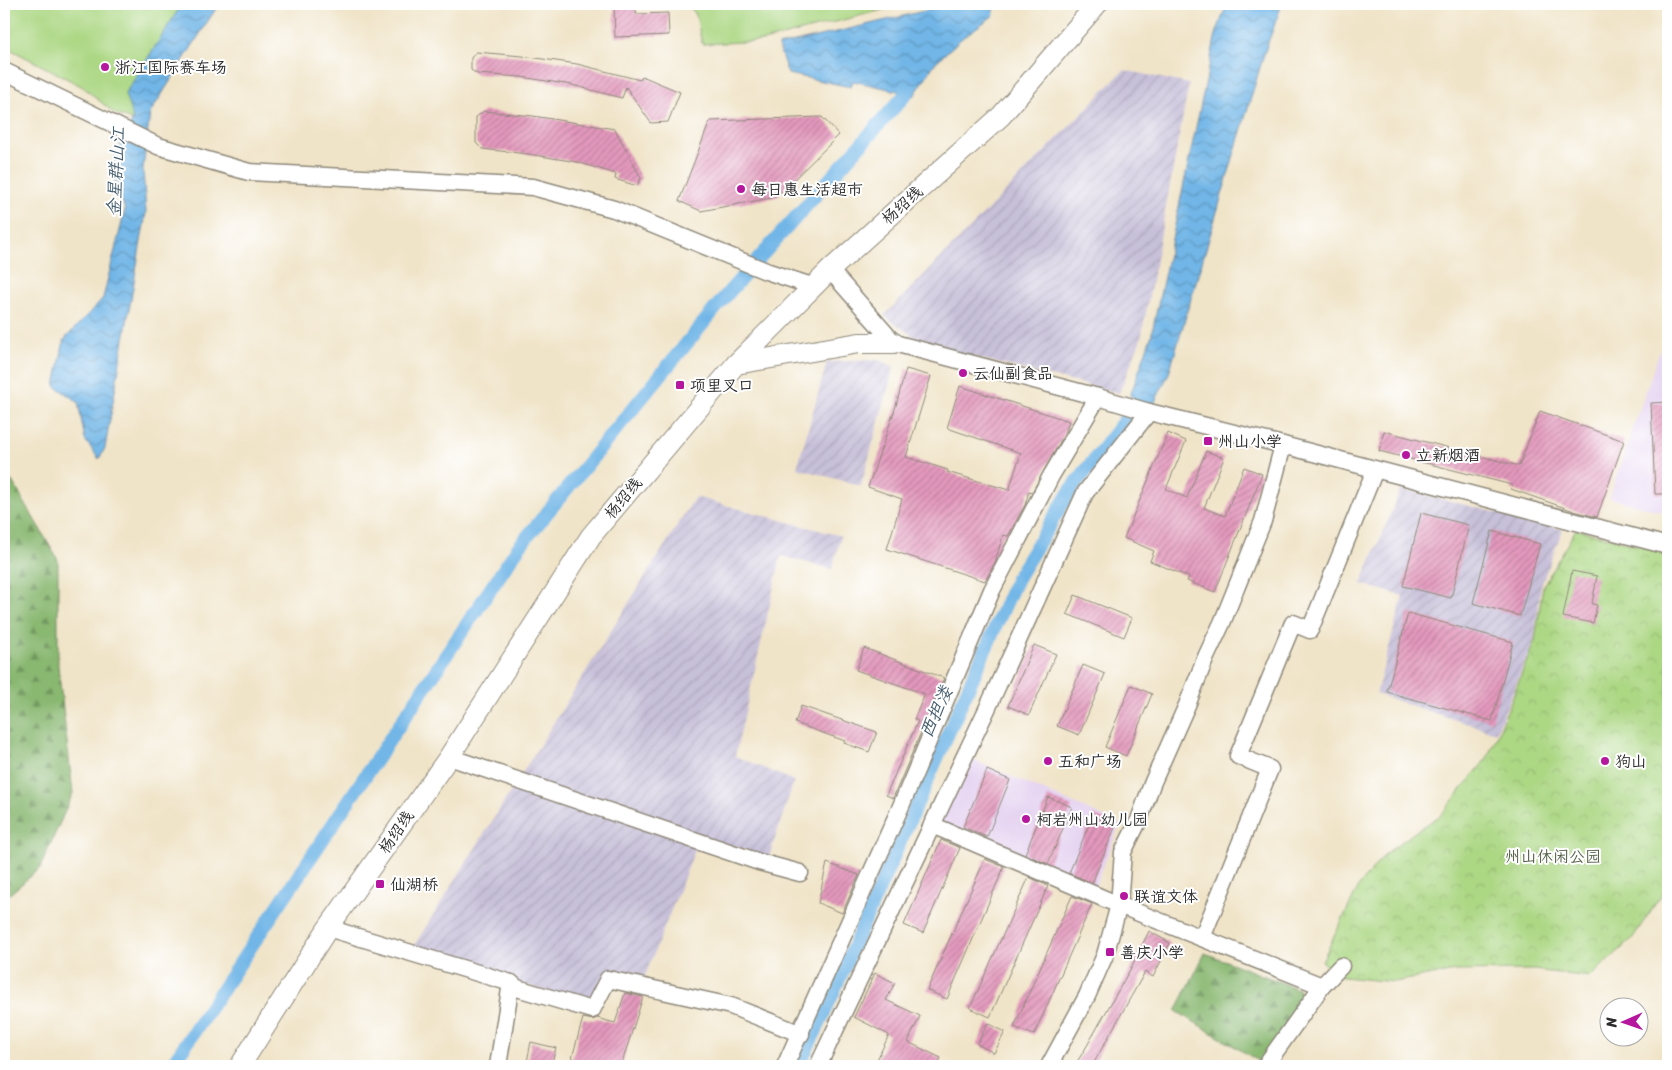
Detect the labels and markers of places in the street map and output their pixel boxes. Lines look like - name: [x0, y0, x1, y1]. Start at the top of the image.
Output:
- place label: 浙江国际赛车场: [115, 53, 227, 82]
- marker: 浙江国际赛车场: [99, 61, 111, 73]
- place label: 每日惠生活超市: [751, 175, 863, 204]
- marker: 每日惠生活超市: [735, 183, 747, 195]
- place label: 云仙副食品: [973, 359, 1053, 388]
- marker: 云仙副食品: [957, 367, 969, 379]
- place label: 项里叉口: [690, 371, 754, 400]
- marker: 项里叉口: [674, 379, 686, 391]
- place label: 州山小学: [1218, 427, 1282, 456]
- marker: 州山小学: [1202, 435, 1214, 447]
- place label: 立新烟酒: [1416, 441, 1480, 470]
- marker: 立新烟酒: [1400, 449, 1412, 461]
- place label: 五和广场: [1058, 747, 1122, 776]
- place label: 狗山: [1615, 747, 1647, 776]
- marker: 五和广场: [1042, 755, 1054, 767]
- marker: 狗山: [1599, 755, 1611, 767]
- place label: 柯岩州山幼儿园: [1036, 805, 1148, 834]
- marker: 柯岩州山幼儿园: [1020, 813, 1032, 825]
- place label: 仙湖桥: [390, 870, 438, 899]
- marker: 仙湖桥: [374, 878, 386, 890]
- place label: 联谊文体: [1134, 882, 1198, 911]
- marker: 联谊文体: [1118, 890, 1130, 902]
- place label: 善庆小学: [1120, 938, 1184, 967]
- marker: 善庆小学: [1104, 946, 1116, 958]

